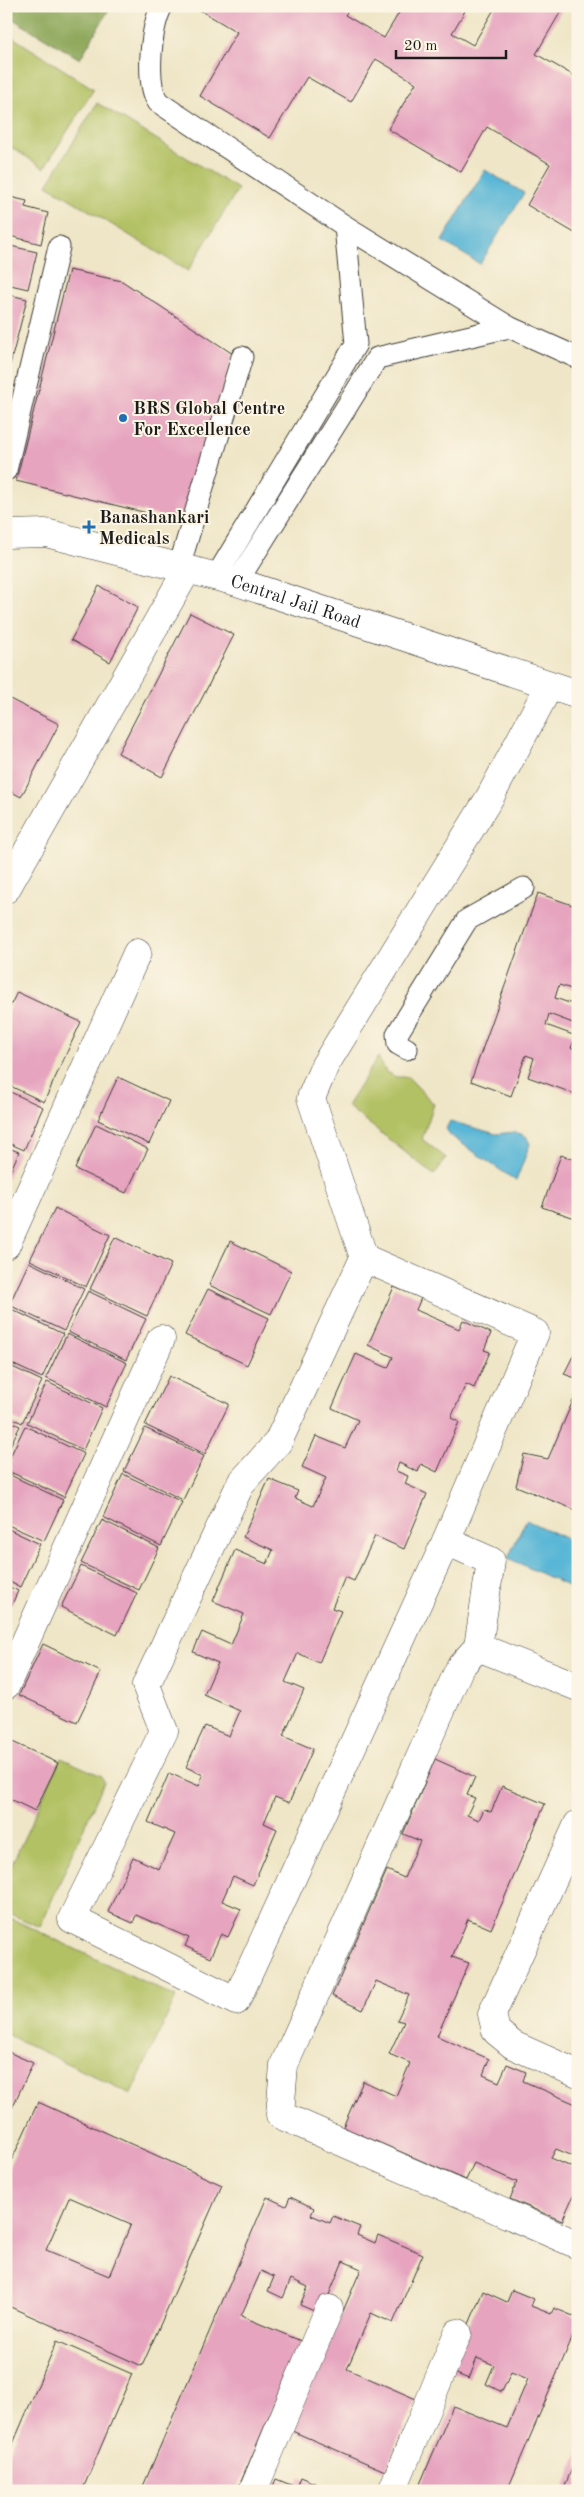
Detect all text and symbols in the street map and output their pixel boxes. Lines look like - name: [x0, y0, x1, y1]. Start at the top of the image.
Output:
- scale bar: [396, 28, 506, 60]
- text: 20 m: [404, 39, 438, 54]
- place label: BRS Global Centre For Excellence: [133, 400, 285, 439]
- marker: BRS Global Centre For Excellence: [117, 412, 129, 424]
- place label: Banashankari Medicals: [99, 509, 209, 548]
- marker: Banashankari Medicals: [83, 521, 95, 533]
- street label: Central Jail Road: [228, 573, 363, 632]

